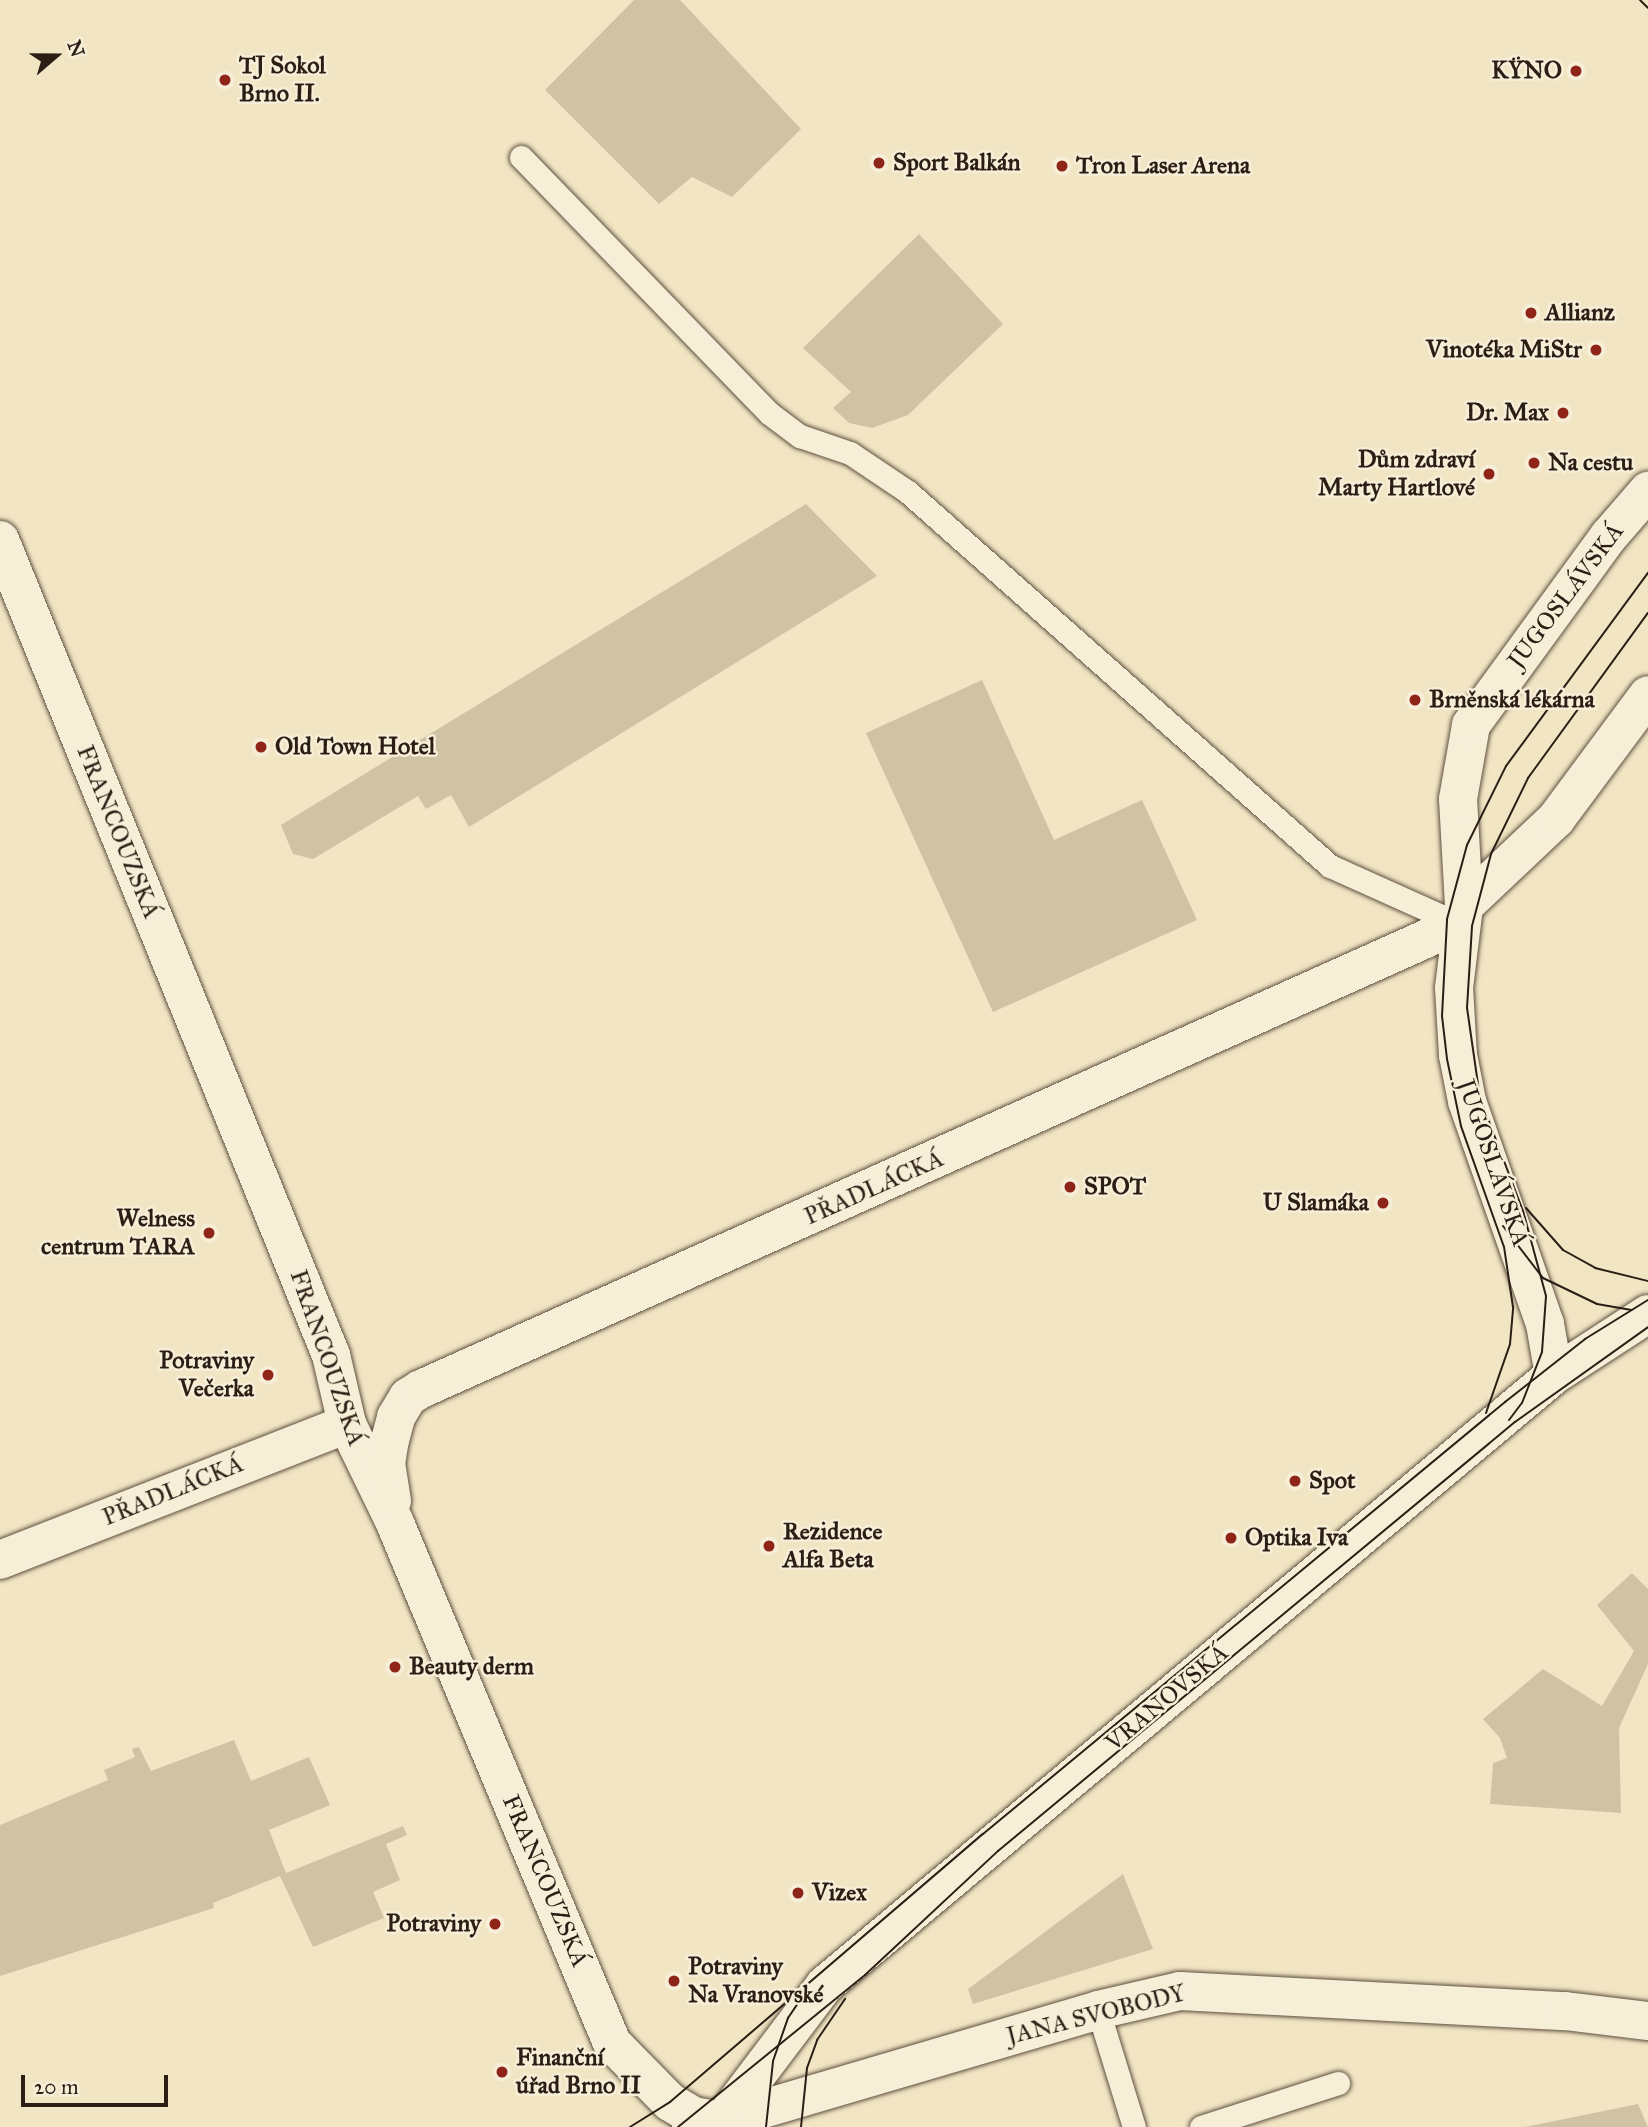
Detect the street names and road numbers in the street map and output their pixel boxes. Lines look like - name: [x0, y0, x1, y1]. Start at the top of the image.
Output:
- street label: JUGOSLÁVSKÁ: [1502, 518, 1630, 674]
- street label: FRANCOUZSKÁ: [70, 741, 166, 923]
- street label: JUGOSLÁVSKÁ: [1451, 1076, 1535, 1250]
- street label: PŘADLÁCKÁ: [800, 1145, 948, 1231]
- street label: FRANCOUZSKÁ: [283, 1266, 371, 1450]
- street label: PŘADLÁCKÁ: [99, 1450, 247, 1532]
- street label: VRANOVSKÁ: [1100, 1638, 1234, 1758]
- street label: FRANCOUZSKÁ: [496, 1791, 594, 1971]
- street label: JANA SVOBODY: [1004, 1979, 1188, 2051]

